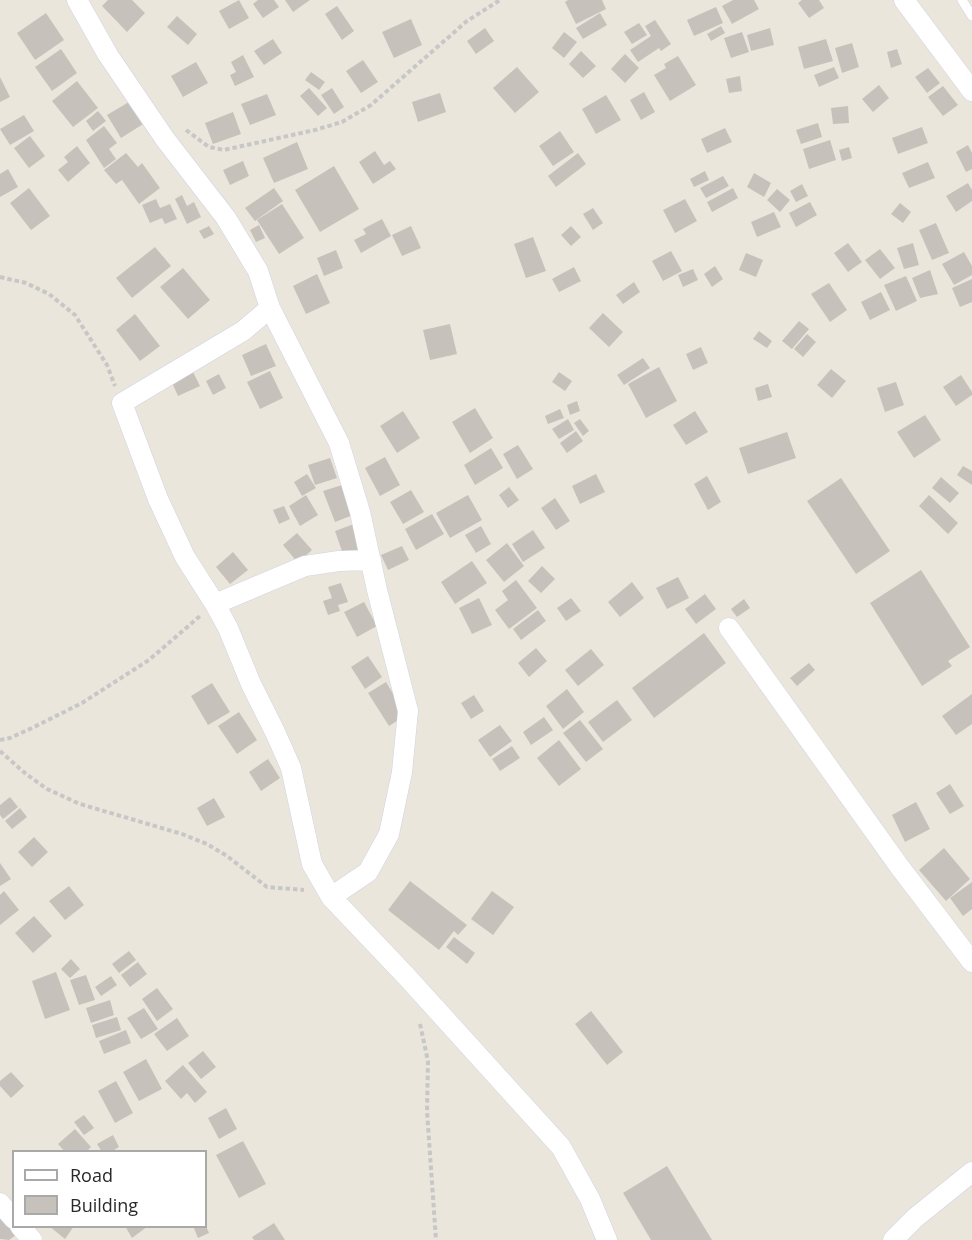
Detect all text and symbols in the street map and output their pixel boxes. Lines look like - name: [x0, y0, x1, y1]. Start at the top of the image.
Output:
- legend: [12, 1150, 207, 1228]
- text: Road: [70, 1163, 113, 1187]
- text: Building: [70, 1193, 138, 1217]

